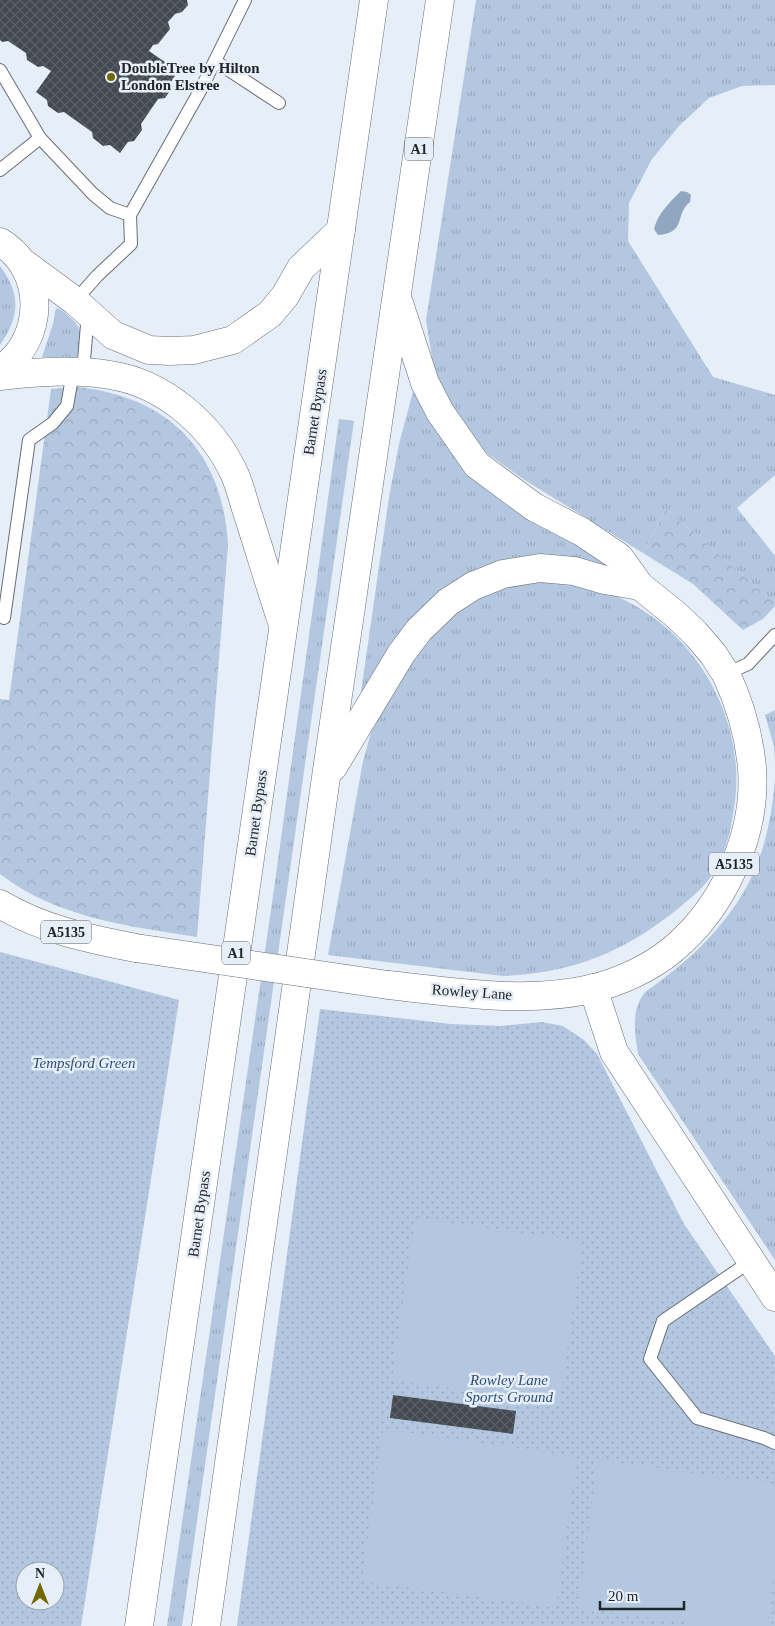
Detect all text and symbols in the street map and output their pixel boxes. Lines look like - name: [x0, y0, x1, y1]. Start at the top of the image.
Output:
- place label: DoubleTree by Hilton London Elstree: [121, 60, 260, 93]
- marker: DoubleTree by Hilton London Elstree: [105, 71, 117, 83]
- road number: A1: [405, 138, 433, 160]
- street label: Barnet Bypass: [300, 368, 330, 456]
- street label: Barnet Bypass: [242, 769, 270, 857]
- road number: A5135: [709, 852, 759, 876]
- road number: A5135: [41, 920, 91, 944]
- road number: A1: [222, 941, 250, 964]
- street label: Rowley Lane: [431, 981, 513, 1003]
- park label: Tempsford Green: [33, 1055, 135, 1071]
- street label: Barnet Bypass: [185, 1170, 213, 1258]
- park label: Rowley Lane Sports Ground: [465, 1372, 554, 1405]
- north arrow: [15, 1561, 65, 1611]
- text: N: [35, 1566, 45, 1581]
- scale bar: [600, 1578, 684, 1610]
- text: 20 m: [608, 1588, 639, 1604]

